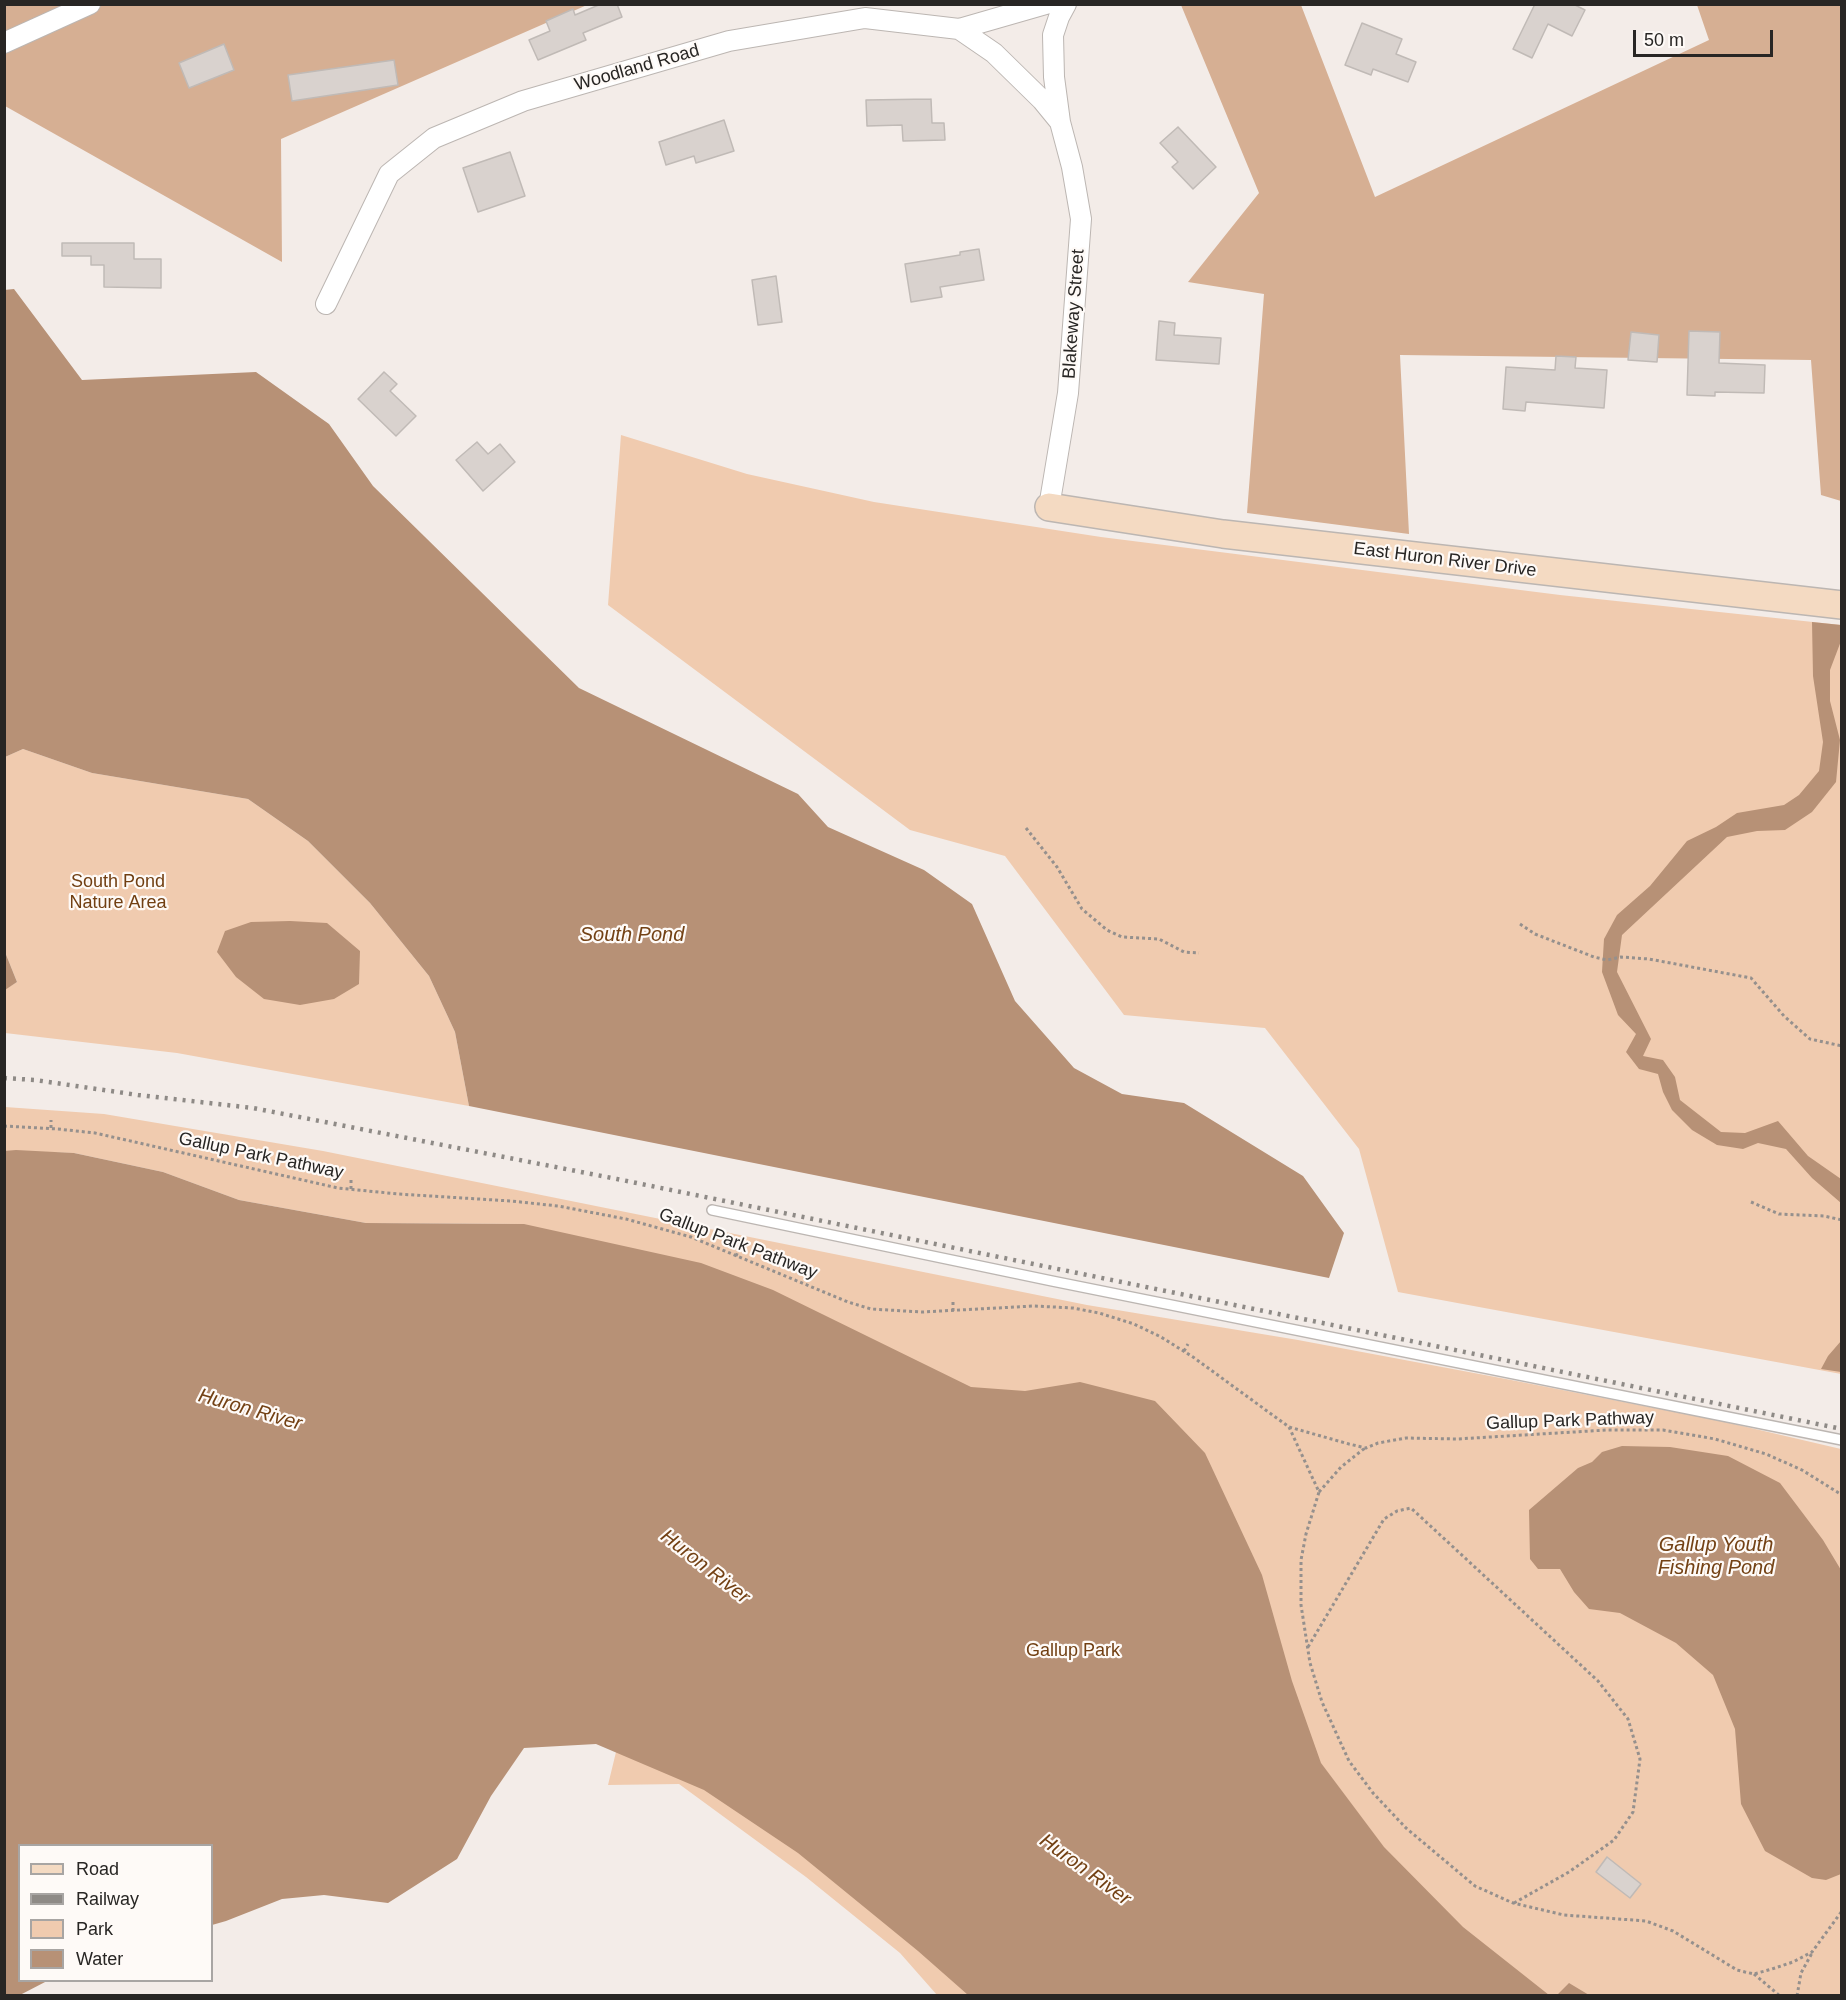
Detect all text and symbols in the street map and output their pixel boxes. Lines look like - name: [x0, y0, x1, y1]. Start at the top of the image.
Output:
- scale bar: [1636, 18, 1776, 56]
- text: 50 m: [1644, 30, 1684, 50]
- street label: Woodland Road: [572, 40, 702, 96]
- street label: Blakeway Street: [1059, 248, 1089, 380]
- street label: East Huron River Drive: [1352, 538, 1538, 582]
- park label: South Pond Nature Area: [69, 871, 167, 914]
- water label: South Pond: [580, 923, 684, 947]
- street label: Gallup Park Pathway: [177, 1128, 345, 1184]
- street label: Gallup Park Pathway: [656, 1204, 820, 1284]
- water label: Huron River: [195, 1384, 305, 1436]
- street label: Gallup Park Pathway: [1486, 1407, 1654, 1435]
- water label: Huron River: [656, 1525, 754, 1609]
- water label: Gallup Youth Fishing Pond: [1658, 1533, 1774, 1580]
- park label: Gallup Park: [1026, 1640, 1120, 1662]
- water label: Huron River: [1035, 1829, 1135, 1911]
- legend: [18, 1844, 213, 1982]
- text: Road: [76, 1859, 119, 1879]
- text: Railway: [76, 1889, 139, 1909]
- text: Park: [76, 1919, 113, 1939]
- text: Water: [76, 1949, 123, 1969]

